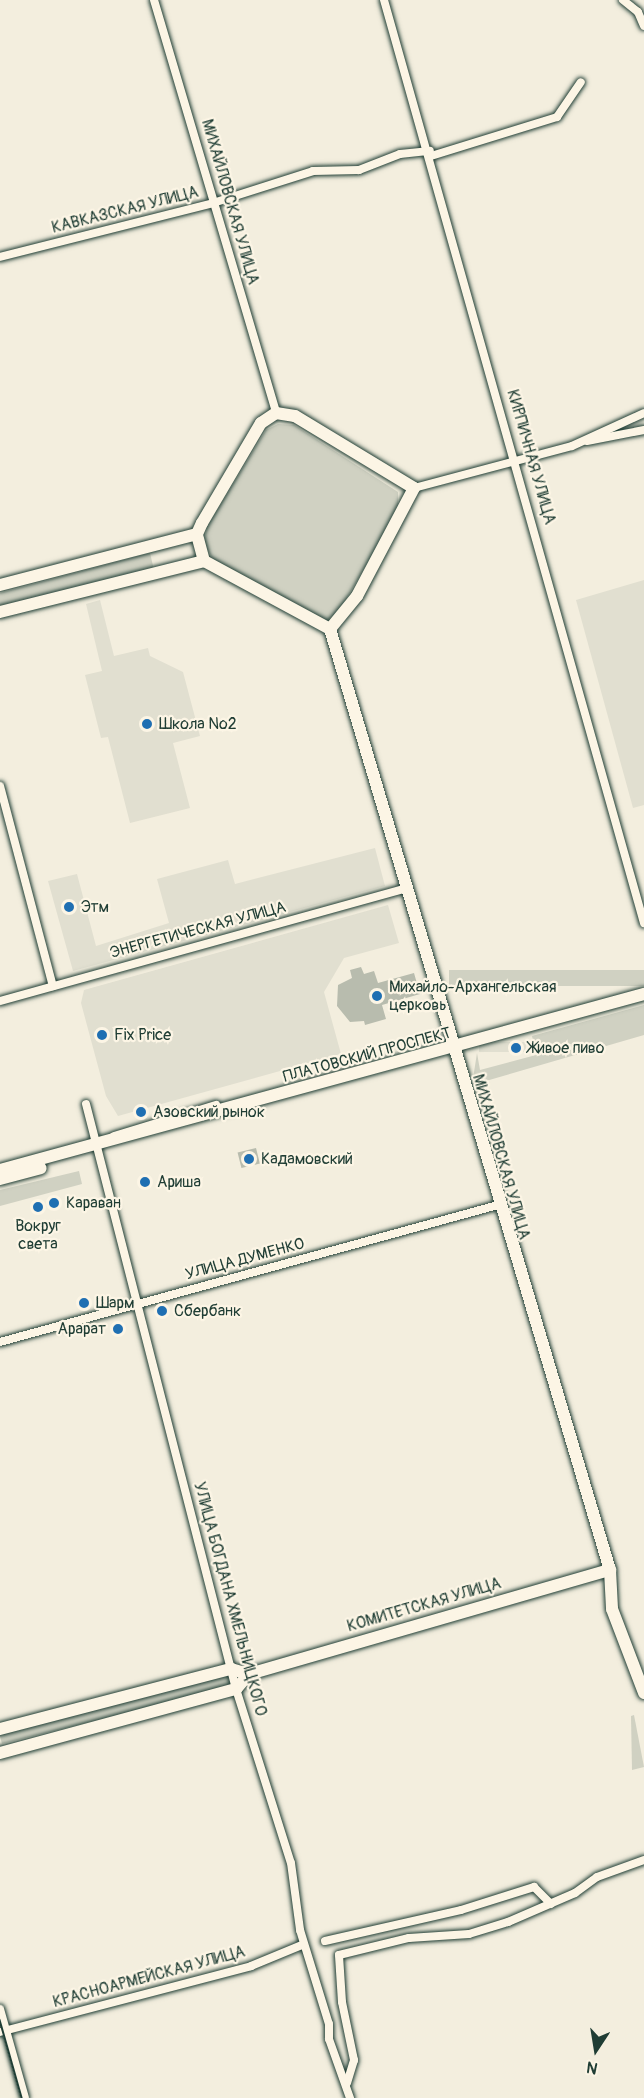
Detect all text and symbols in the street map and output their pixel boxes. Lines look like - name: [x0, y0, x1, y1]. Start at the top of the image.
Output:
- street label: МИХАЙЛОВСКАЯ УЛИЦА: [197, 117, 263, 287]
- street label: КАВКАЗСКАЯ УЛИЦА: [50, 182, 200, 238]
- street label: КИРПИЧНАЯ УЛИЦА: [503, 387, 559, 527]
- place label: Школа №2: [159, 714, 237, 734]
- marker: Школа №2: [140, 717, 154, 731]
- place label: Этм: [81, 897, 109, 917]
- street label: ЭНЕРГЕТИЧЕСКАЯ УЛИЦА: [108, 897, 288, 963]
- marker: Этм: [62, 900, 76, 914]
- place label: Михайло-Архангельская церковь: [389, 977, 556, 1015]
- marker: Михайло-Архангельская церковь: [370, 989, 384, 1003]
- street label: ПЛАТОВСКИЙ ПРОСПЕКТ: [281, 1023, 453, 1087]
- place label: Fix Price: [114, 1025, 171, 1045]
- marker: Fix Price: [95, 1028, 109, 1042]
- place label: Живое пиво: [528, 1038, 604, 1058]
- marker: Живое пиво: [509, 1041, 523, 1055]
- street label: МИХАЙЛОВСКАЯ УЛИЦА: [468, 1072, 534, 1242]
- place label: Азовский рынок: [153, 1102, 265, 1122]
- marker: Азовский рынок: [134, 1105, 148, 1119]
- place label: Кадамовский: [261, 1149, 353, 1169]
- marker: Кадамовский: [242, 1152, 256, 1166]
- place label: Ариша: [157, 1172, 201, 1192]
- marker: Ариша: [138, 1175, 152, 1189]
- place label: Караван: [66, 1193, 121, 1213]
- marker: Караван: [47, 1196, 61, 1210]
- marker: Вокруг света: [31, 1200, 45, 1214]
- place label: Вокруг света: [15, 1216, 61, 1254]
- street label: УЛИЦА ДУМЕНКО: [183, 1234, 307, 1284]
- place label: Шарм: [96, 1293, 135, 1313]
- marker: Шарм: [77, 1296, 91, 1310]
- place label: Сбербанк: [174, 1301, 241, 1321]
- marker: Сбербанк: [155, 1304, 169, 1318]
- place label: Арарат: [58, 1319, 106, 1339]
- marker: Арарат: [111, 1322, 125, 1336]
- street label: УЛИЦА БОГДАНА ХМЕЛЬНИЦКОГО: [189, 1480, 271, 1718]
- street label: КОМИТЕТСКАЯ УЛИЦА: [345, 1574, 503, 1636]
- street label: КРАСНОАРМЕЙСКАЯ УЛИЦА: [51, 1942, 247, 2012]
- north arrow: [566, 2020, 626, 2080]
- text: N: [585, 2057, 600, 2079]

